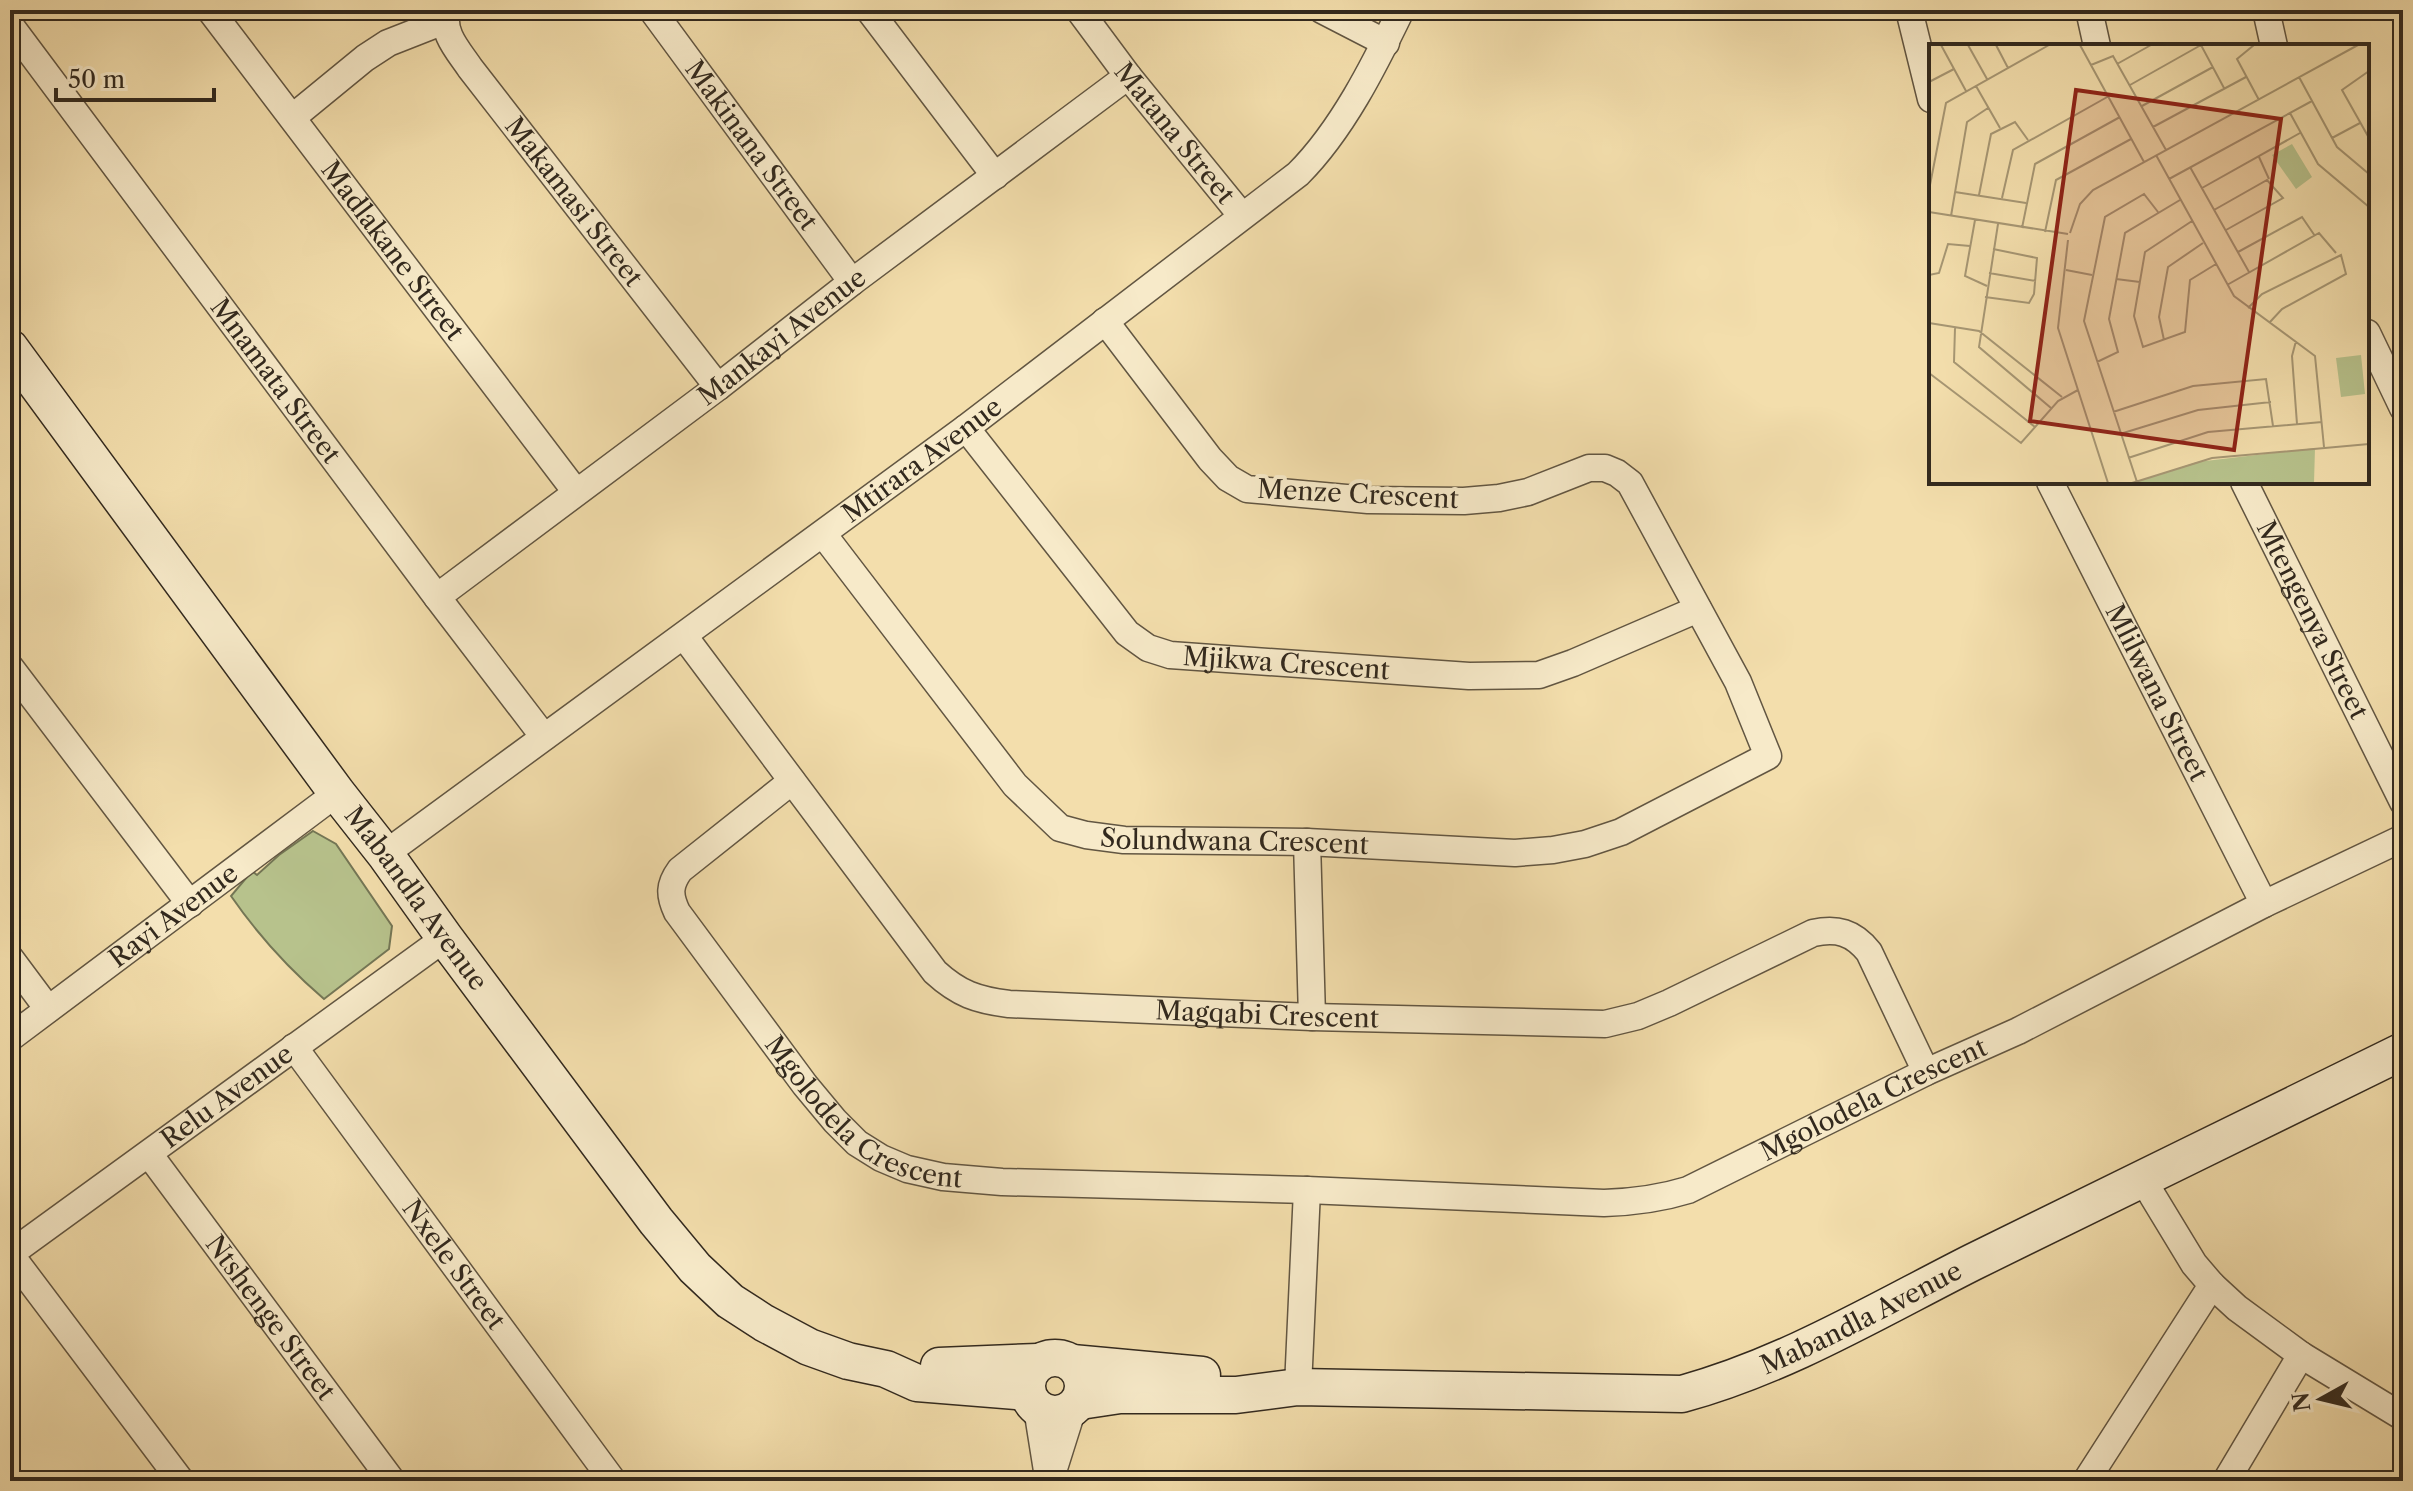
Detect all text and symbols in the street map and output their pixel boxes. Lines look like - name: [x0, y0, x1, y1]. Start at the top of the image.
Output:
- inset map: [1929, 44, 2369, 484]
- scale bar: [56, 52, 214, 102]
- street label: Makinana Street: [678, 54, 825, 237]
- street label: Matana Street: [1108, 56, 1242, 211]
- text: 50 m: [68, 65, 125, 94]
- street label: Makamasi Street: [498, 111, 650, 293]
- street label: Madlakane Street: [314, 155, 471, 347]
- street label: Mankayi Avenue: [692, 261, 872, 412]
- street label: Mnamata Street: [204, 292, 348, 470]
- street label: Mtirara Avenue: [836, 391, 1008, 529]
- street label: Menze Crescent: [1256, 473, 1460, 515]
- street label: Mtengenya Street: [2250, 515, 2376, 725]
- street label: Mlilwana Street: [2099, 599, 2215, 787]
- street label: Mjikwa Crescent: [1182, 640, 1391, 686]
- street label: Mabandla Avenue: [338, 800, 494, 997]
- street label: Solundwana Crescent: [1098, 821, 1370, 861]
- street label: Rayi Avenue: [103, 857, 244, 974]
- street label: Magqabi Crescent: [1155, 994, 1380, 1035]
- street label: Mgolodela Crescent: [758, 1029, 964, 1195]
- street label: Mgolodela Crescent: [1755, 1031, 1992, 1168]
- street label: Relu Avenue: [154, 1038, 299, 1155]
- street label: Nxele Street: [396, 1193, 513, 1337]
- street label: Ntshenge Street: [199, 1229, 343, 1407]
- street label: Mabandla Avenue: [1756, 1254, 1967, 1381]
- north arrow: [2281, 1359, 2361, 1439]
- text: N: [2287, 1390, 2316, 1413]

